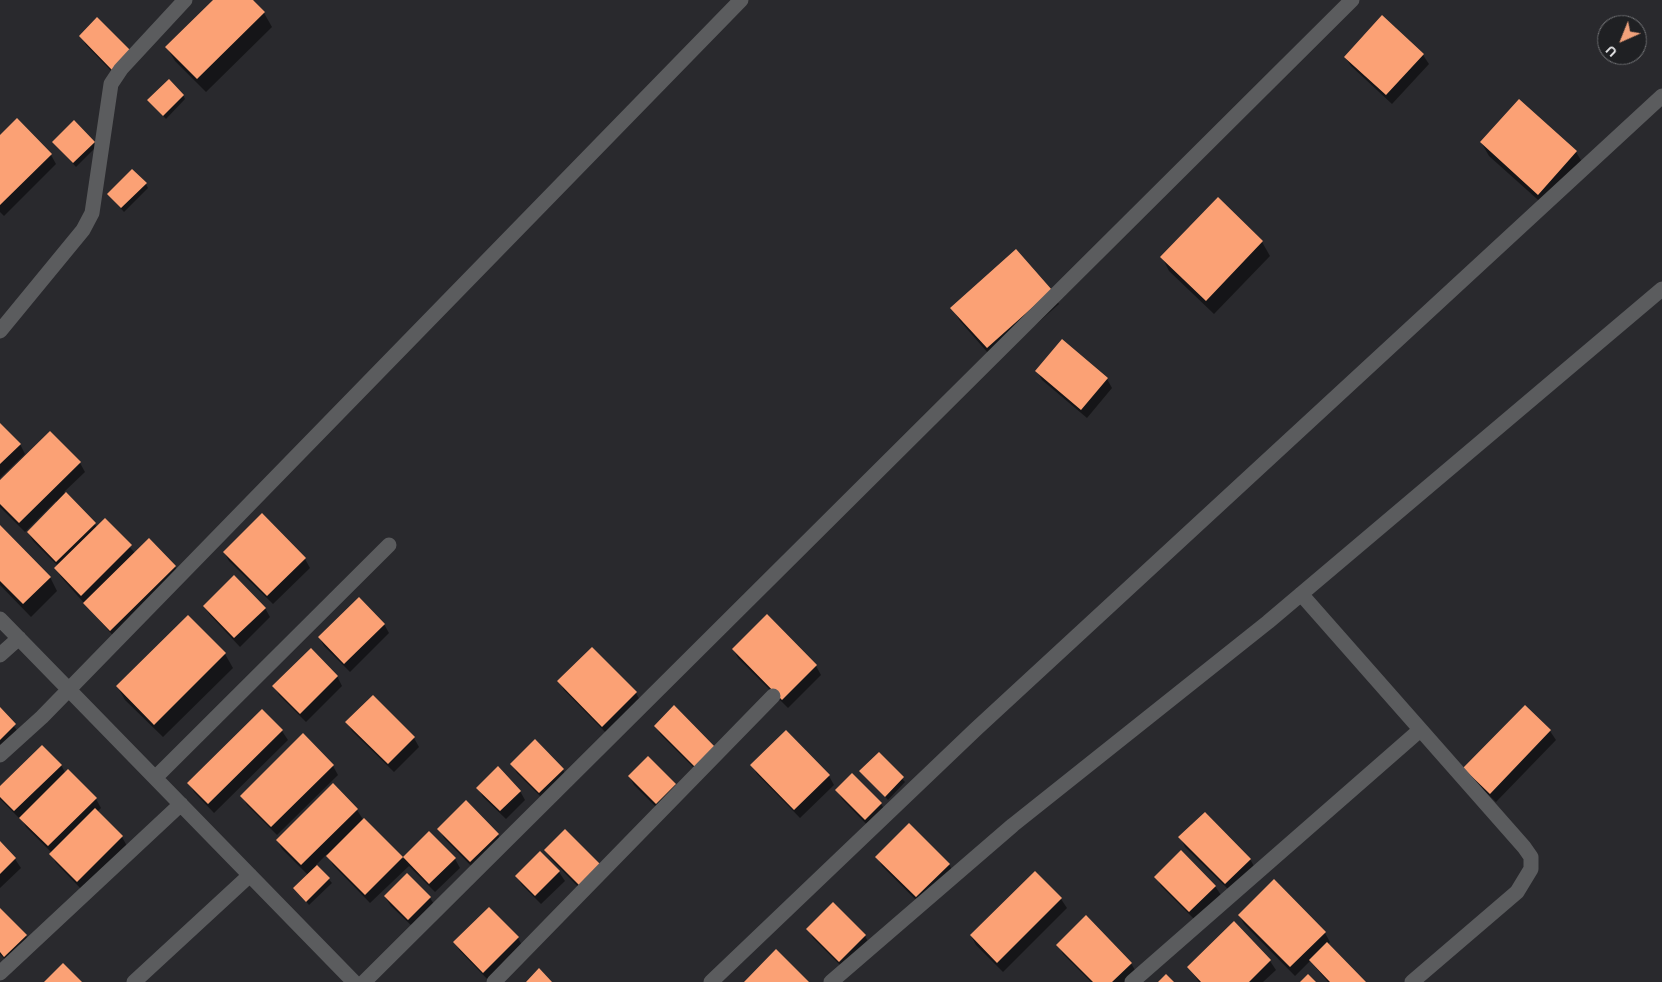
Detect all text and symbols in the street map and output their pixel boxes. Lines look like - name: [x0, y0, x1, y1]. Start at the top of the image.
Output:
- north arrow: [1597, 15, 1647, 65]
- text: U: [1602, 41, 1621, 60]

